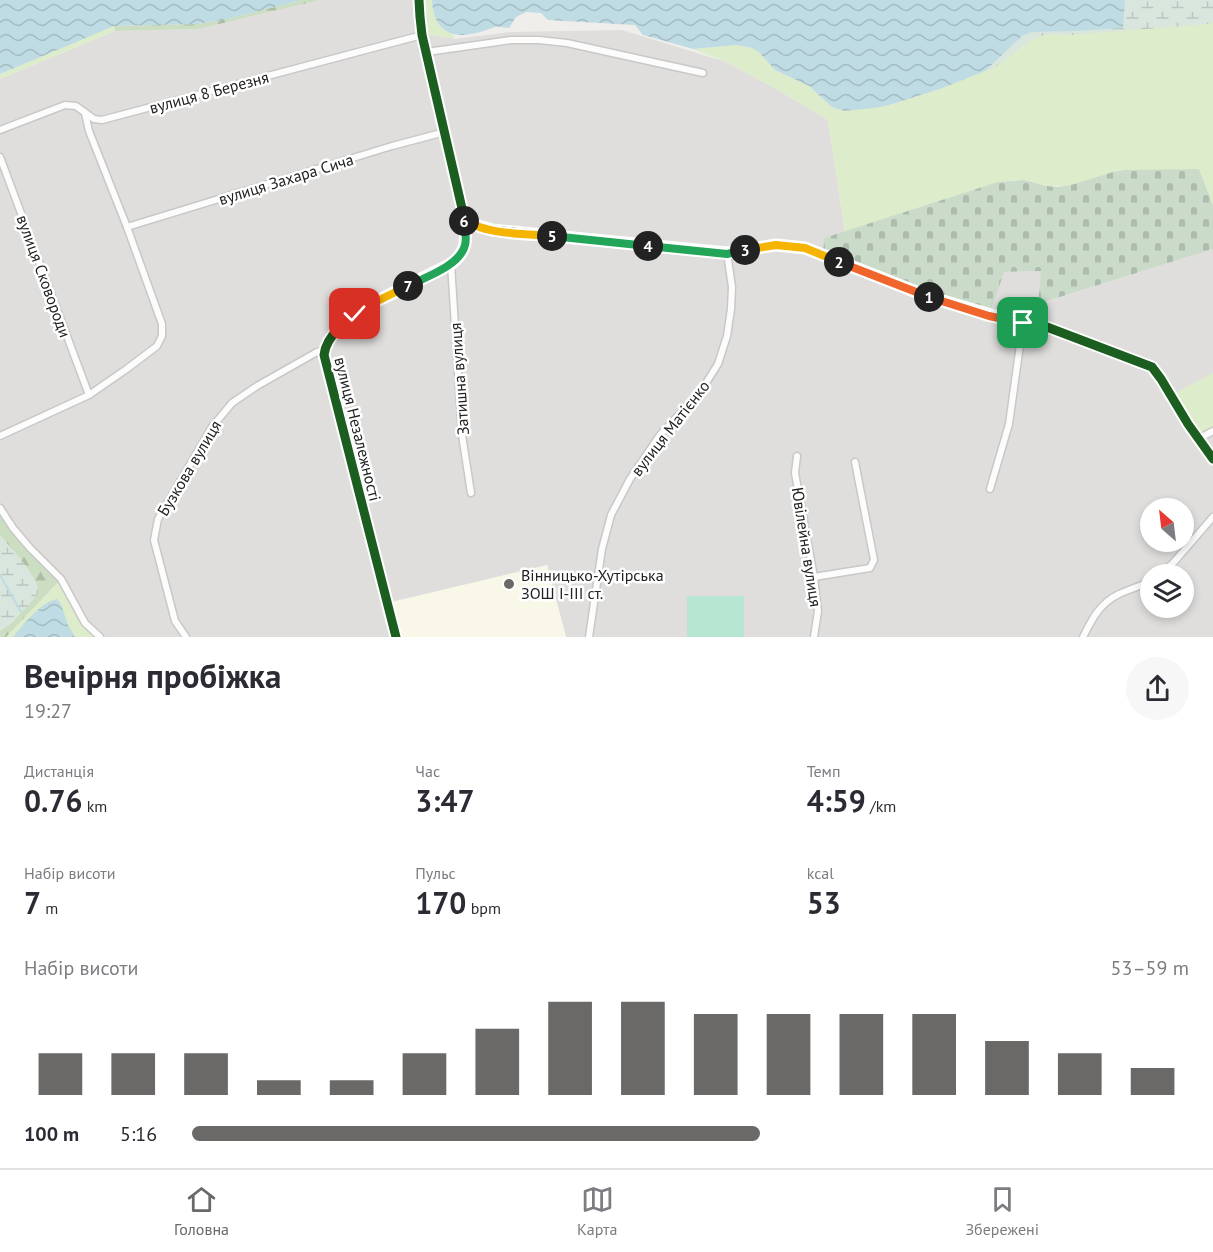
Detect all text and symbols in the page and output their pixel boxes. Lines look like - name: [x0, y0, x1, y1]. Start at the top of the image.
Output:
- street label: вулиця 8 Березня: [147, 66, 271, 118]
- street label: вулиця Захара Сича: [216, 149, 356, 209]
- pin: 6: [449, 206, 479, 236]
- text: 6: [459, 211, 469, 231]
- street label: вулиця Сковороди: [13, 212, 75, 340]
- pin: 5: [537, 221, 567, 251]
- text: 5: [547, 226, 557, 246]
- pin: 4: [633, 231, 663, 261]
- pin: 3: [730, 235, 760, 265]
- text: 4: [643, 236, 653, 256]
- text: 3: [740, 240, 750, 260]
- pin: 2: [824, 247, 854, 277]
- text: 2: [834, 252, 844, 272]
- pin: 7: [393, 271, 423, 301]
- text: 7: [403, 276, 413, 296]
- pin: 1: [914, 282, 944, 312]
- text: 1: [924, 287, 934, 307]
- pin: [329, 288, 380, 339]
- icon: check: [338, 297, 371, 330]
- pin: [997, 297, 1048, 348]
- icon: arrive: [1006, 306, 1039, 339]
- street label: Затишна вулиця: [445, 322, 473, 436]
- street label: вулиця Незалежності: [330, 355, 386, 503]
- street label: вулиця Матієнко: [626, 376, 714, 480]
- street label: Бузкова вулиця: [153, 417, 225, 519]
- street label: Ювілейна вулиця: [788, 486, 826, 608]
- north arrow: [1140, 498, 1194, 552]
- map controls: [1140, 498, 1194, 618]
- button: layers: [1140, 564, 1194, 618]
- place label: Вінницько-Хутірська ЗОШ І-ІІІ ст.: [521, 565, 664, 603]
- marker: Вінницько-Хутірська ЗОШ І-ІІІ ст.: [502, 577, 516, 591]
- text: Вечірня пробіжка: [24, 654, 281, 697]
- button: share: [1126, 657, 1189, 720]
- text: 19:27: [24, 698, 72, 724]
- text: Дистанція: [24, 761, 94, 781]
- text: Час: [415, 761, 440, 781]
- text: Темп: [807, 761, 841, 781]
- text: 0.76: [24, 781, 82, 820]
- text: 3:47: [415, 781, 474, 820]
- text: 4:59: [807, 781, 866, 820]
- text: km: [82, 796, 107, 816]
- text: /km: [866, 796, 896, 816]
- text: Набір висоти: [24, 863, 115, 883]
- text: Пульс: [415, 863, 456, 883]
- text: kcal: [807, 863, 834, 883]
- text: 7: [24, 883, 41, 922]
- text: 170: [415, 883, 466, 922]
- text: 53: [807, 883, 841, 922]
- text: m: [41, 898, 58, 918]
- text: bpm: [466, 898, 501, 918]
- text: Набір висоти: [24, 955, 138, 981]
- text: 53–59 m: [1111, 955, 1189, 981]
- text: 100 m: [24, 1121, 79, 1147]
- text: 5:16: [120, 1121, 157, 1147]
- tab: Головна: [174, 1183, 229, 1239]
- tab: Карта: [577, 1183, 617, 1239]
- tab: Збережені: [965, 1183, 1039, 1239]

